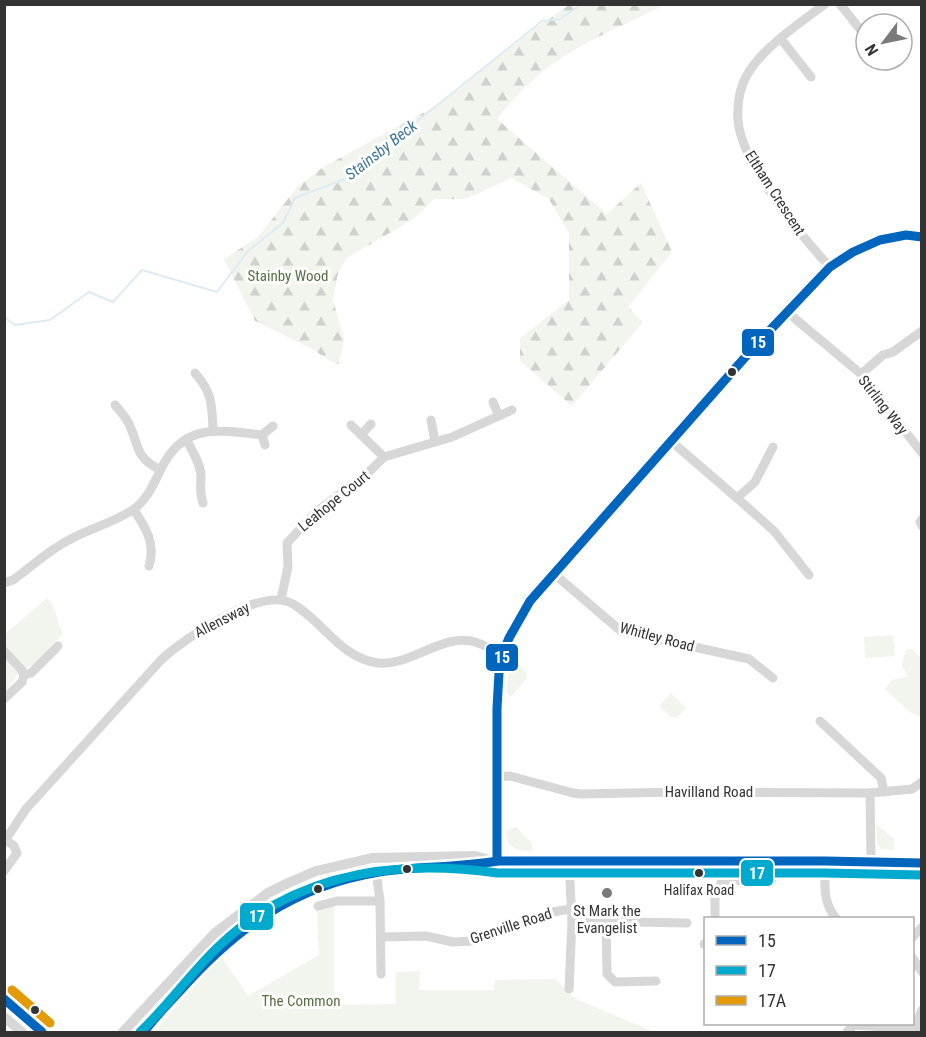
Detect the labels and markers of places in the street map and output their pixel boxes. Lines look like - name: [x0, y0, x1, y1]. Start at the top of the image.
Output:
- unlabelled marker: [726, 366, 738, 378]
- unlabelled marker: [401, 863, 413, 875]
- marker: Halifax Road: [693, 867, 705, 879]
- place label: Halifax Road: [664, 882, 734, 898]
- unlabelled marker: [312, 883, 324, 895]
- marker: St Mark the Evangelist: [600, 886, 614, 900]
- place label: St Mark the Evangelist: [573, 902, 641, 937]
- unlabelled marker: [29, 1004, 41, 1016]

